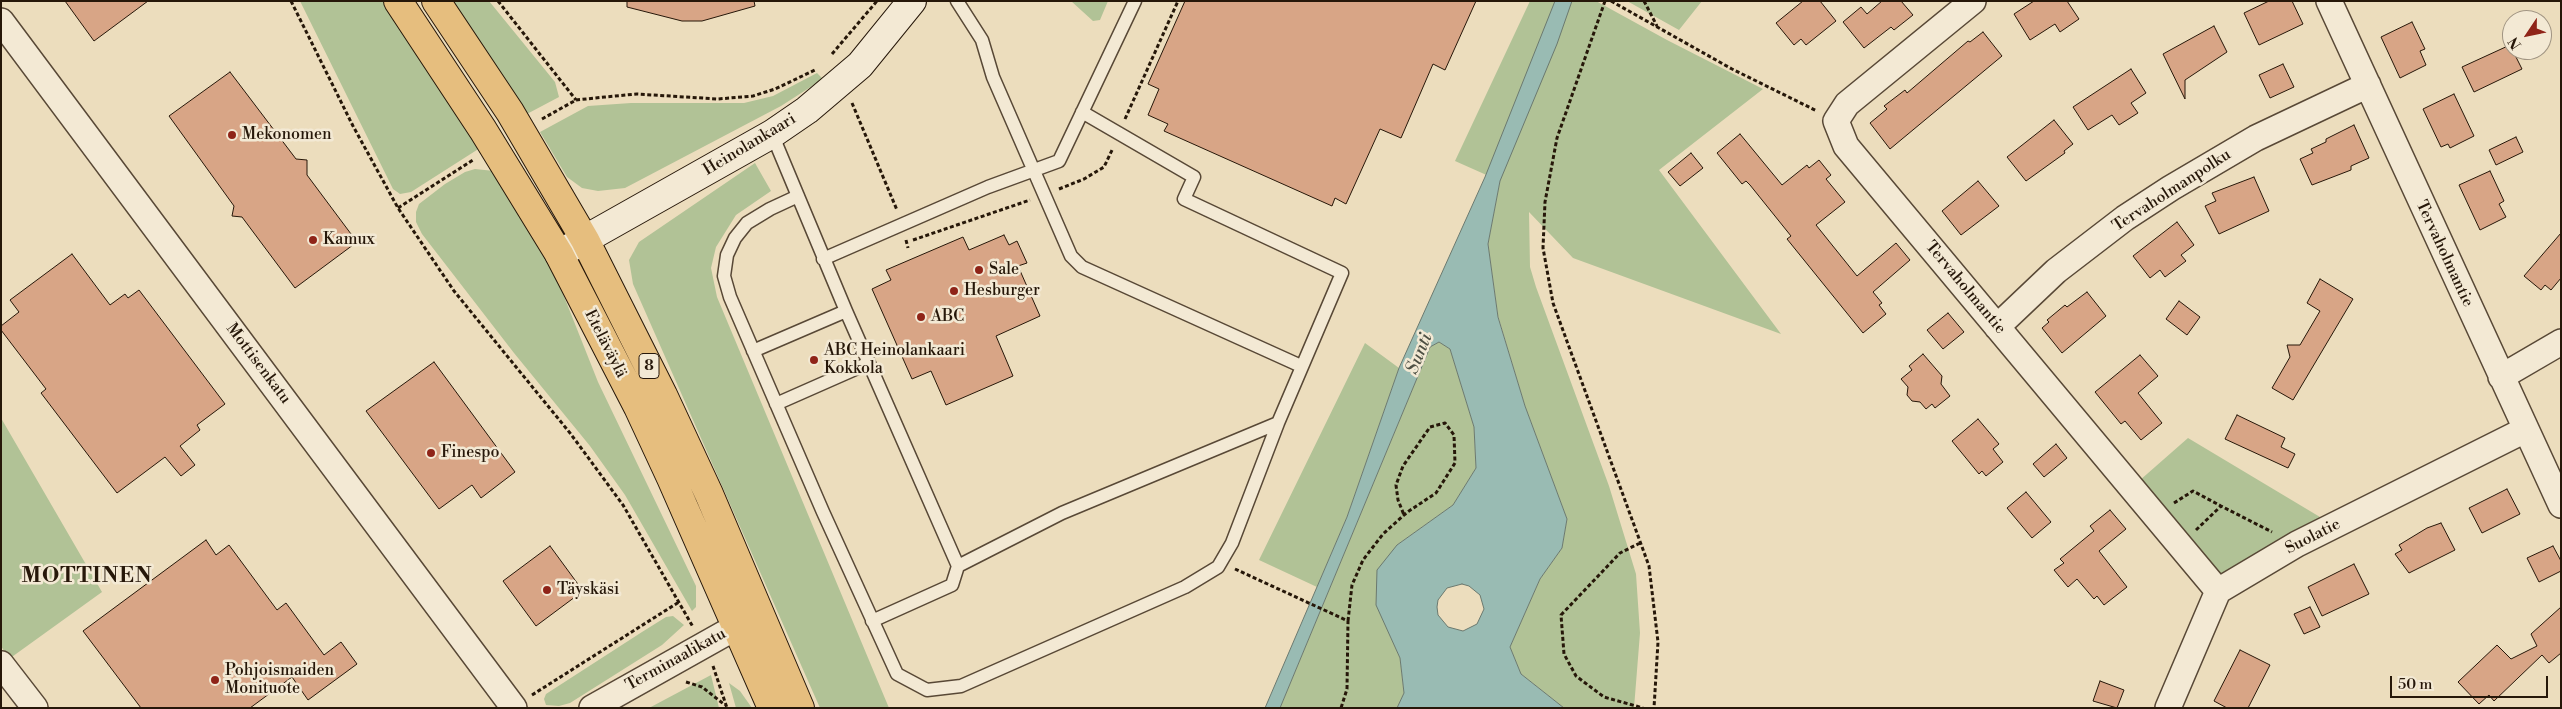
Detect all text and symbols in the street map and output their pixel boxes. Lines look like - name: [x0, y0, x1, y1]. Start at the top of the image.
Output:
- north arrow: [2502, 10, 2552, 60]
- text: N: [2505, 33, 2526, 52]
- street label: Heinolankaari: [700, 110, 800, 180]
- place label: Mekonomen: [242, 125, 332, 145]
- marker: Mekonomen: [226, 129, 238, 141]
- street label: Tervaholmanpolku: [2109, 146, 2235, 236]
- street label: Tervaholmantie: [2411, 198, 2477, 310]
- place label: Kamux: [323, 230, 375, 250]
- marker: Kamux: [307, 234, 319, 246]
- street label: Tervaholmantie: [1921, 238, 2009, 338]
- place label: Sale: [989, 260, 1019, 280]
- marker: Sale: [973, 264, 985, 276]
- place label: Hesburger: [964, 281, 1040, 301]
- marker: Hesburger: [948, 285, 960, 297]
- street label: Eteläväylä: [580, 307, 630, 381]
- place label: ABC: [931, 307, 964, 327]
- marker: ABC: [915, 311, 927, 323]
- street label: Mottisenkatu: [221, 320, 295, 408]
- water label: Sunti: [1402, 330, 1438, 378]
- place label: ABC Heinolankaari Kokkola: [824, 341, 965, 379]
- road number: 8: [639, 354, 659, 378]
- marker: ABC Heinolankaari Kokkola: [808, 354, 820, 366]
- place label: Finespo: [441, 443, 499, 463]
- marker: Finespo: [425, 447, 437, 459]
- street label: Suolatie: [2282, 515, 2344, 559]
- district label: MOTTINEN: [20, 564, 154, 590]
- place label: Täyskäsi: [557, 580, 619, 600]
- marker: Täyskäsi: [541, 584, 553, 596]
- street label: Terminaalikatu: [622, 624, 730, 696]
- place label: Pohjoismaiden Monituote: [225, 661, 334, 699]
- scale bar: [2392, 666, 2550, 698]
- marker: Pohjoismaiden Monituote: [209, 674, 221, 686]
- text: 50 m: [2398, 675, 2432, 694]

